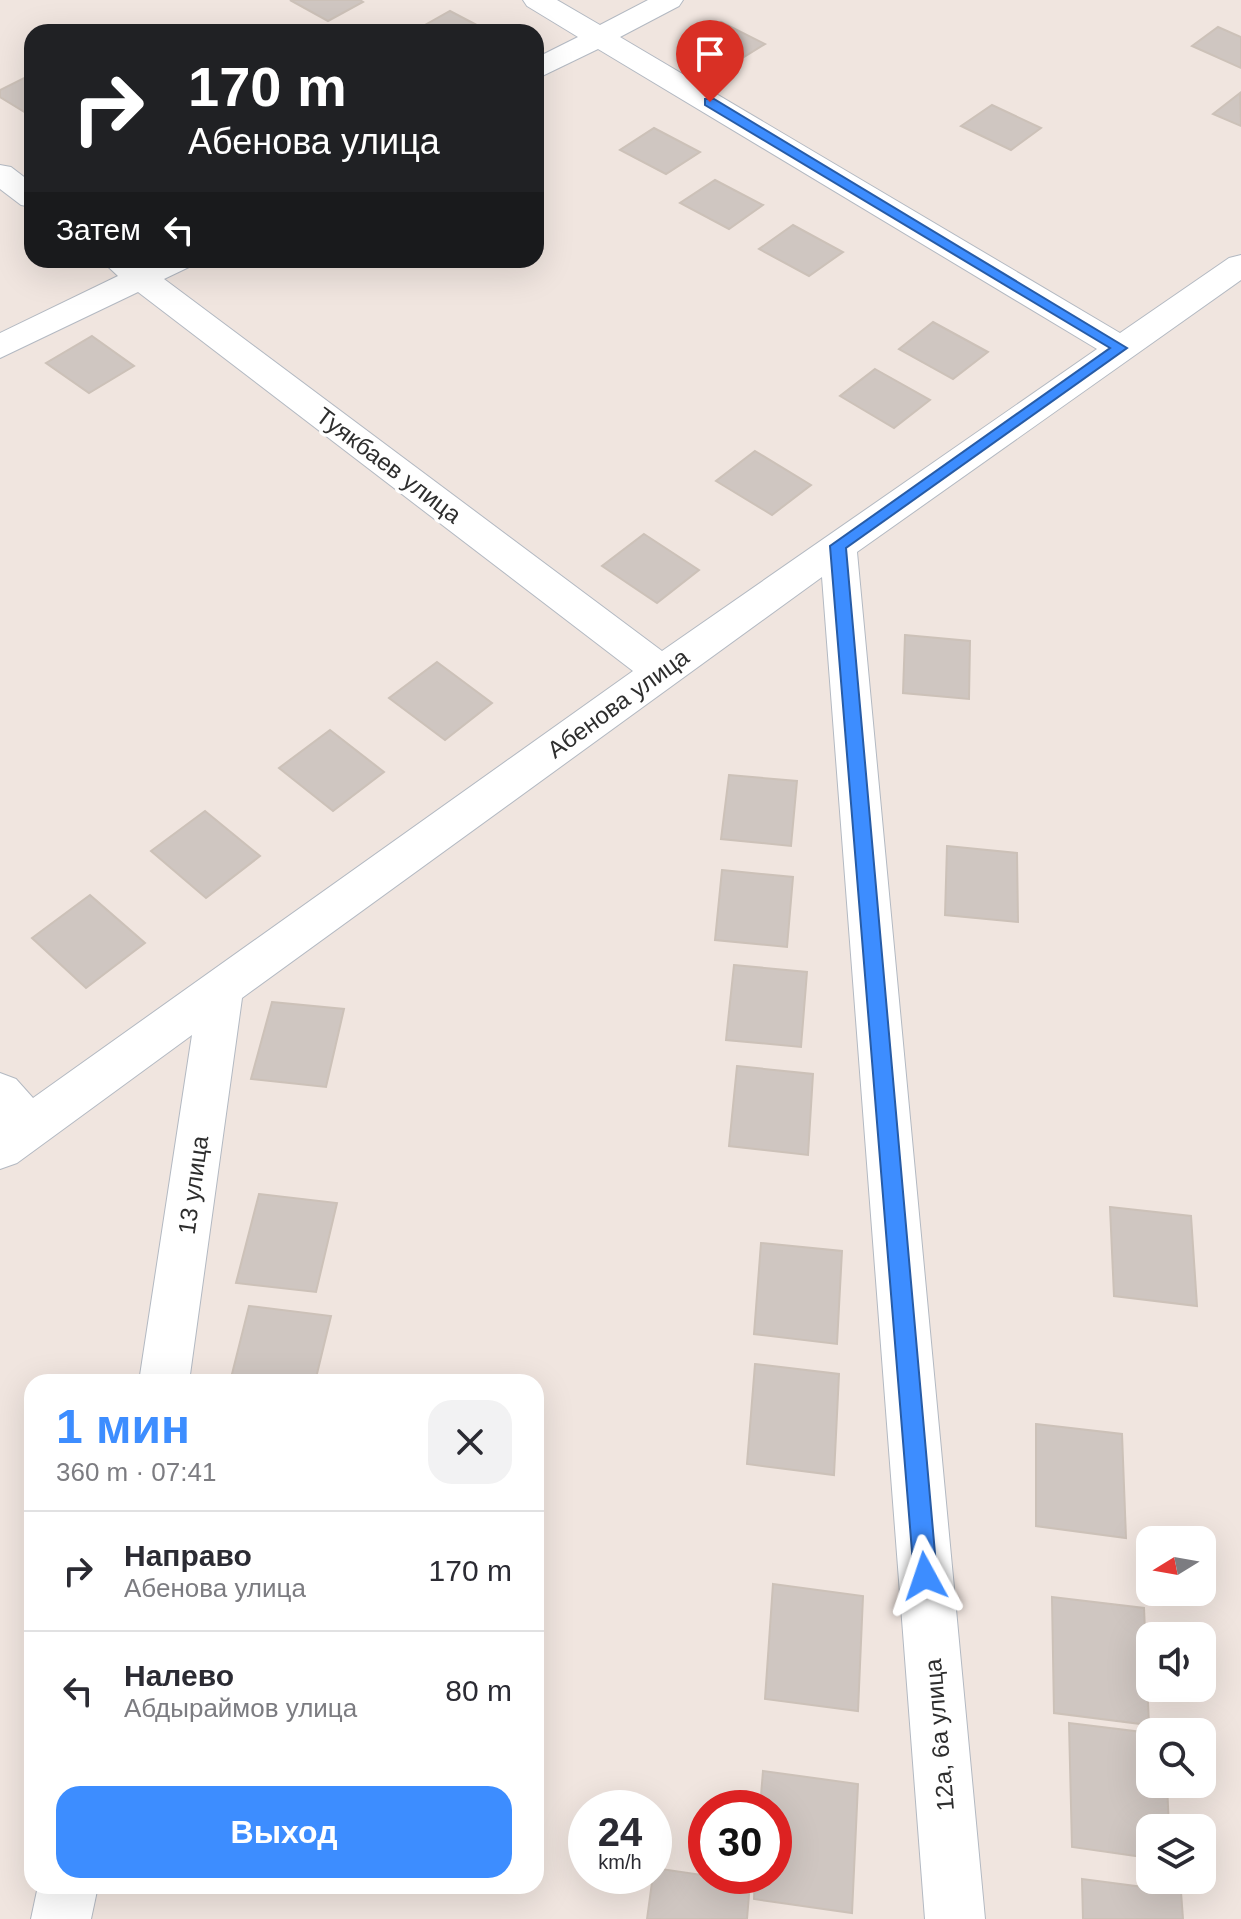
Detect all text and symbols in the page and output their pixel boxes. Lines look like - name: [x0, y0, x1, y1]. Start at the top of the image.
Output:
- pin: [676, 20, 744, 102]
- icon: arrive: [688, 32, 732, 76]
- text: 170 m: [188, 55, 347, 118]
- icon: right: [56, 56, 160, 160]
- text: Абенова улица: [188, 121, 440, 162]
- icon: left: [157, 208, 201, 252]
- text: Затем: [56, 213, 141, 246]
- street label: Туякбаев улица: [311, 402, 467, 529]
- street label: Абенова улица: [542, 642, 694, 763]
- street label: 13 улица: [173, 1133, 213, 1236]
- text: 1 мин: [56, 1400, 190, 1453]
- button: close: [428, 1400, 512, 1484]
- text: 360 m · 07:41: [56, 1457, 216, 1487]
- north arrow: [1136, 1526, 1216, 1606]
- map controls: [1136, 1526, 1216, 1894]
- position arrow: [883, 1534, 967, 1618]
- text: Направо: [124, 1539, 252, 1572]
- icon: right: [56, 1549, 100, 1593]
- text: 170 m: [429, 1554, 512, 1587]
- text: Абенова улица: [124, 1573, 306, 1603]
- button: sound: [1136, 1622, 1216, 1702]
- street label: 12а, 6а улица: [919, 1657, 959, 1812]
- text: Налево: [124, 1659, 234, 1692]
- icon: left: [56, 1669, 100, 1713]
- text: 80 m: [445, 1674, 512, 1707]
- text: Абдыраймов улица: [124, 1693, 357, 1723]
- button: search: [1136, 1718, 1216, 1798]
- button: Выход: [56, 1786, 512, 1878]
- speed limit sign: 30: [688, 1790, 792, 1894]
- text: 24: [598, 1810, 642, 1854]
- button: layers: [1136, 1814, 1216, 1894]
- text: km/h: [598, 1851, 642, 1873]

